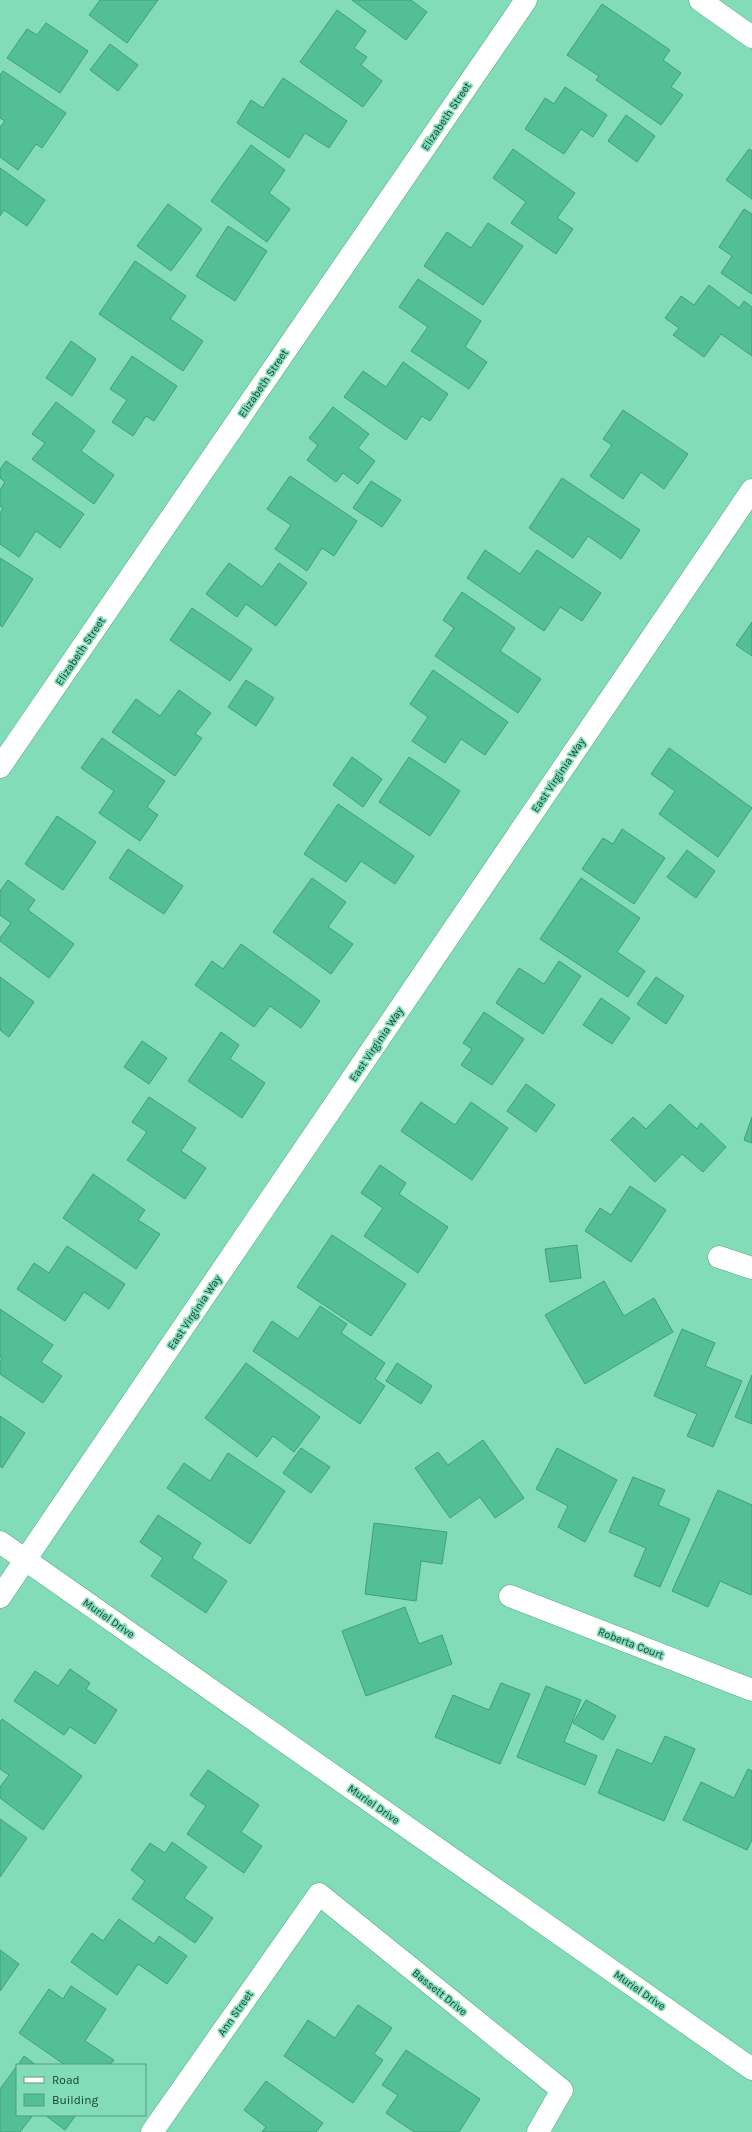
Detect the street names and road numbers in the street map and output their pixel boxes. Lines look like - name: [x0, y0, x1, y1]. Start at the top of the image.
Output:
- street label: Elizabeth Street: [419, 80, 474, 153]
- street label: Elizabeth Street: [236, 347, 291, 420]
- street label: Elizabeth Street: [53, 615, 108, 688]
- street label: East Virginia Way: [529, 736, 588, 815]
- street label: East Virginia Way: [347, 1005, 406, 1084]
- street label: East Virginia Way: [165, 1273, 224, 1352]
- street label: Muriel Drive: [80, 1596, 137, 1641]
- street label: Roberta Court: [596, 1625, 665, 1662]
- street label: Muriel Drive: [345, 1782, 402, 1827]
- street label: Bassett Drive: [410, 1966, 470, 2019]
- street label: Muriel Drive: [611, 1968, 668, 2013]
- street label: Ann Street: [215, 1988, 256, 2038]

